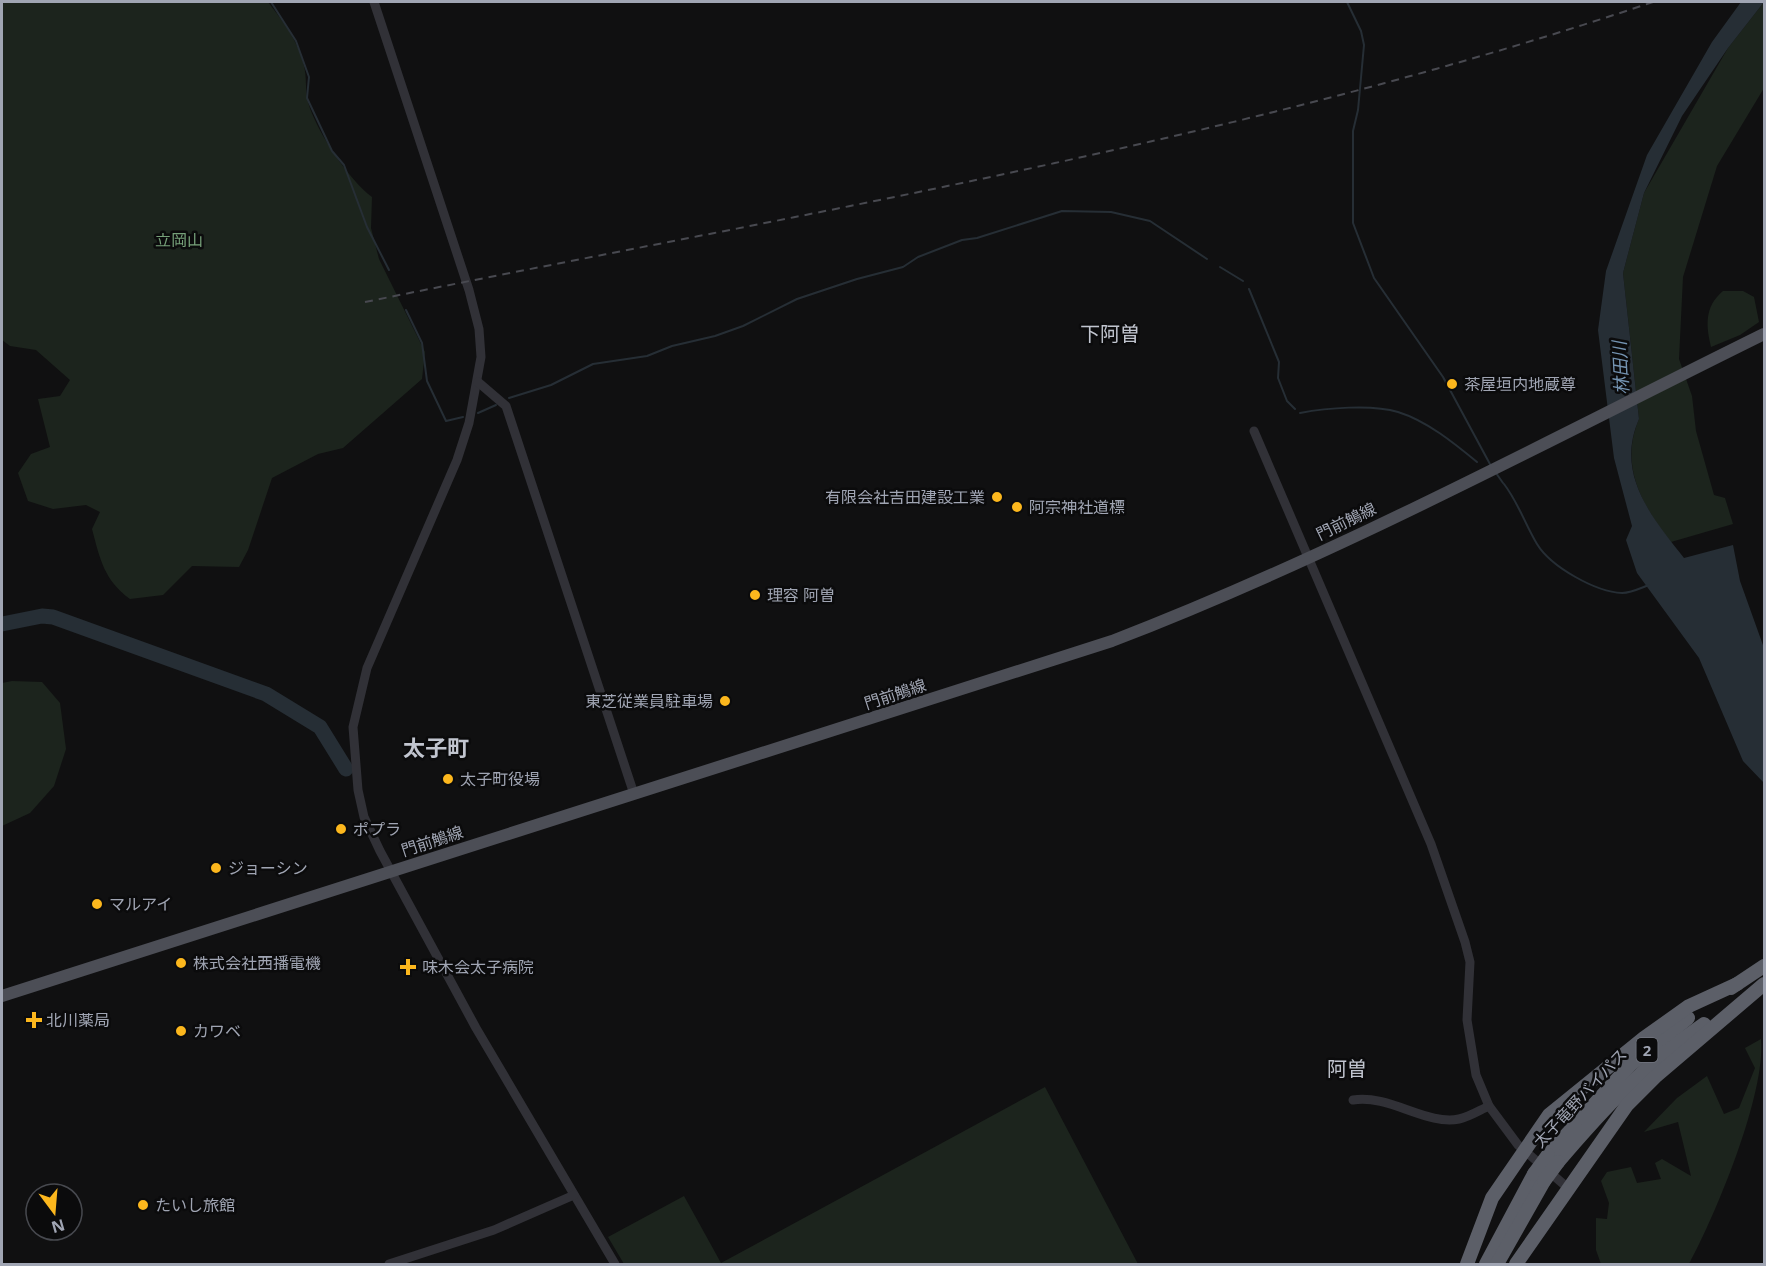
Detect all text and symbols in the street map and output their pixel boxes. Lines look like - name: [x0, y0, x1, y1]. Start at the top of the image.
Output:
- park label: 立岡山: [155, 229, 203, 251]
- district label: 下阿曽: [1080, 320, 1140, 347]
- water label: 林田川: [1606, 338, 1633, 396]
- place label: 茶屋垣内地蔵尊: [1464, 373, 1576, 395]
- marker: 茶屋垣内地蔵尊: [1445, 377, 1459, 391]
- place label: 有限会社吉田建設工業: [825, 486, 985, 508]
- marker: 有限会社吉田建設工業: [990, 490, 1004, 504]
- place label: 阿宗神社道標: [1029, 496, 1125, 518]
- street label: 門前鵤線: [1312, 497, 1380, 545]
- marker: 阿宗神社道標: [1010, 500, 1024, 514]
- place label: 理容 阿曽: [767, 584, 835, 606]
- marker: 理容 阿曽: [748, 588, 762, 602]
- street label: 門前鵤線: [861, 674, 929, 714]
- place label: 東芝従業員駐車場: [585, 690, 713, 712]
- marker: 東芝従業員駐車場: [718, 694, 732, 708]
- district label: 太子町: [403, 732, 469, 762]
- place label: 太子町役場: [460, 768, 540, 790]
- marker: 太子町役場: [441, 772, 455, 786]
- place label: ポプラ: [353, 818, 401, 840]
- street label: 門前鵤線: [398, 821, 466, 861]
- marker: ポプラ: [334, 822, 348, 836]
- place label: ジョーシン: [228, 857, 308, 879]
- marker: ジョーシン: [209, 861, 223, 875]
- place label: マルアイ: [109, 893, 172, 915]
- marker: マルアイ: [90, 897, 104, 911]
- place label: 株式会社西播電機: [193, 952, 321, 974]
- marker: 株式会社西播電機: [174, 956, 188, 970]
- place label: 味木会太子病院: [422, 956, 534, 978]
- marker: 味木会太子病院: [399, 958, 417, 976]
- place label: 北川薬局: [46, 1009, 110, 1031]
- marker: 北川薬局: [27, 1013, 41, 1027]
- place label: カワベ: [193, 1020, 241, 1042]
- marker: カワベ: [174, 1024, 188, 1038]
- road number: 2: [1636, 1038, 1658, 1062]
- street label: 太子竜野バイパス: [1528, 1044, 1632, 1152]
- district label: 阿曽: [1327, 1055, 1367, 1082]
- north arrow: [24, 1182, 84, 1242]
- place label: たいし旅館: [155, 1194, 235, 1216]
- marker: たいし旅館: [136, 1198, 150, 1212]
- text: N: [49, 1214, 67, 1239]

